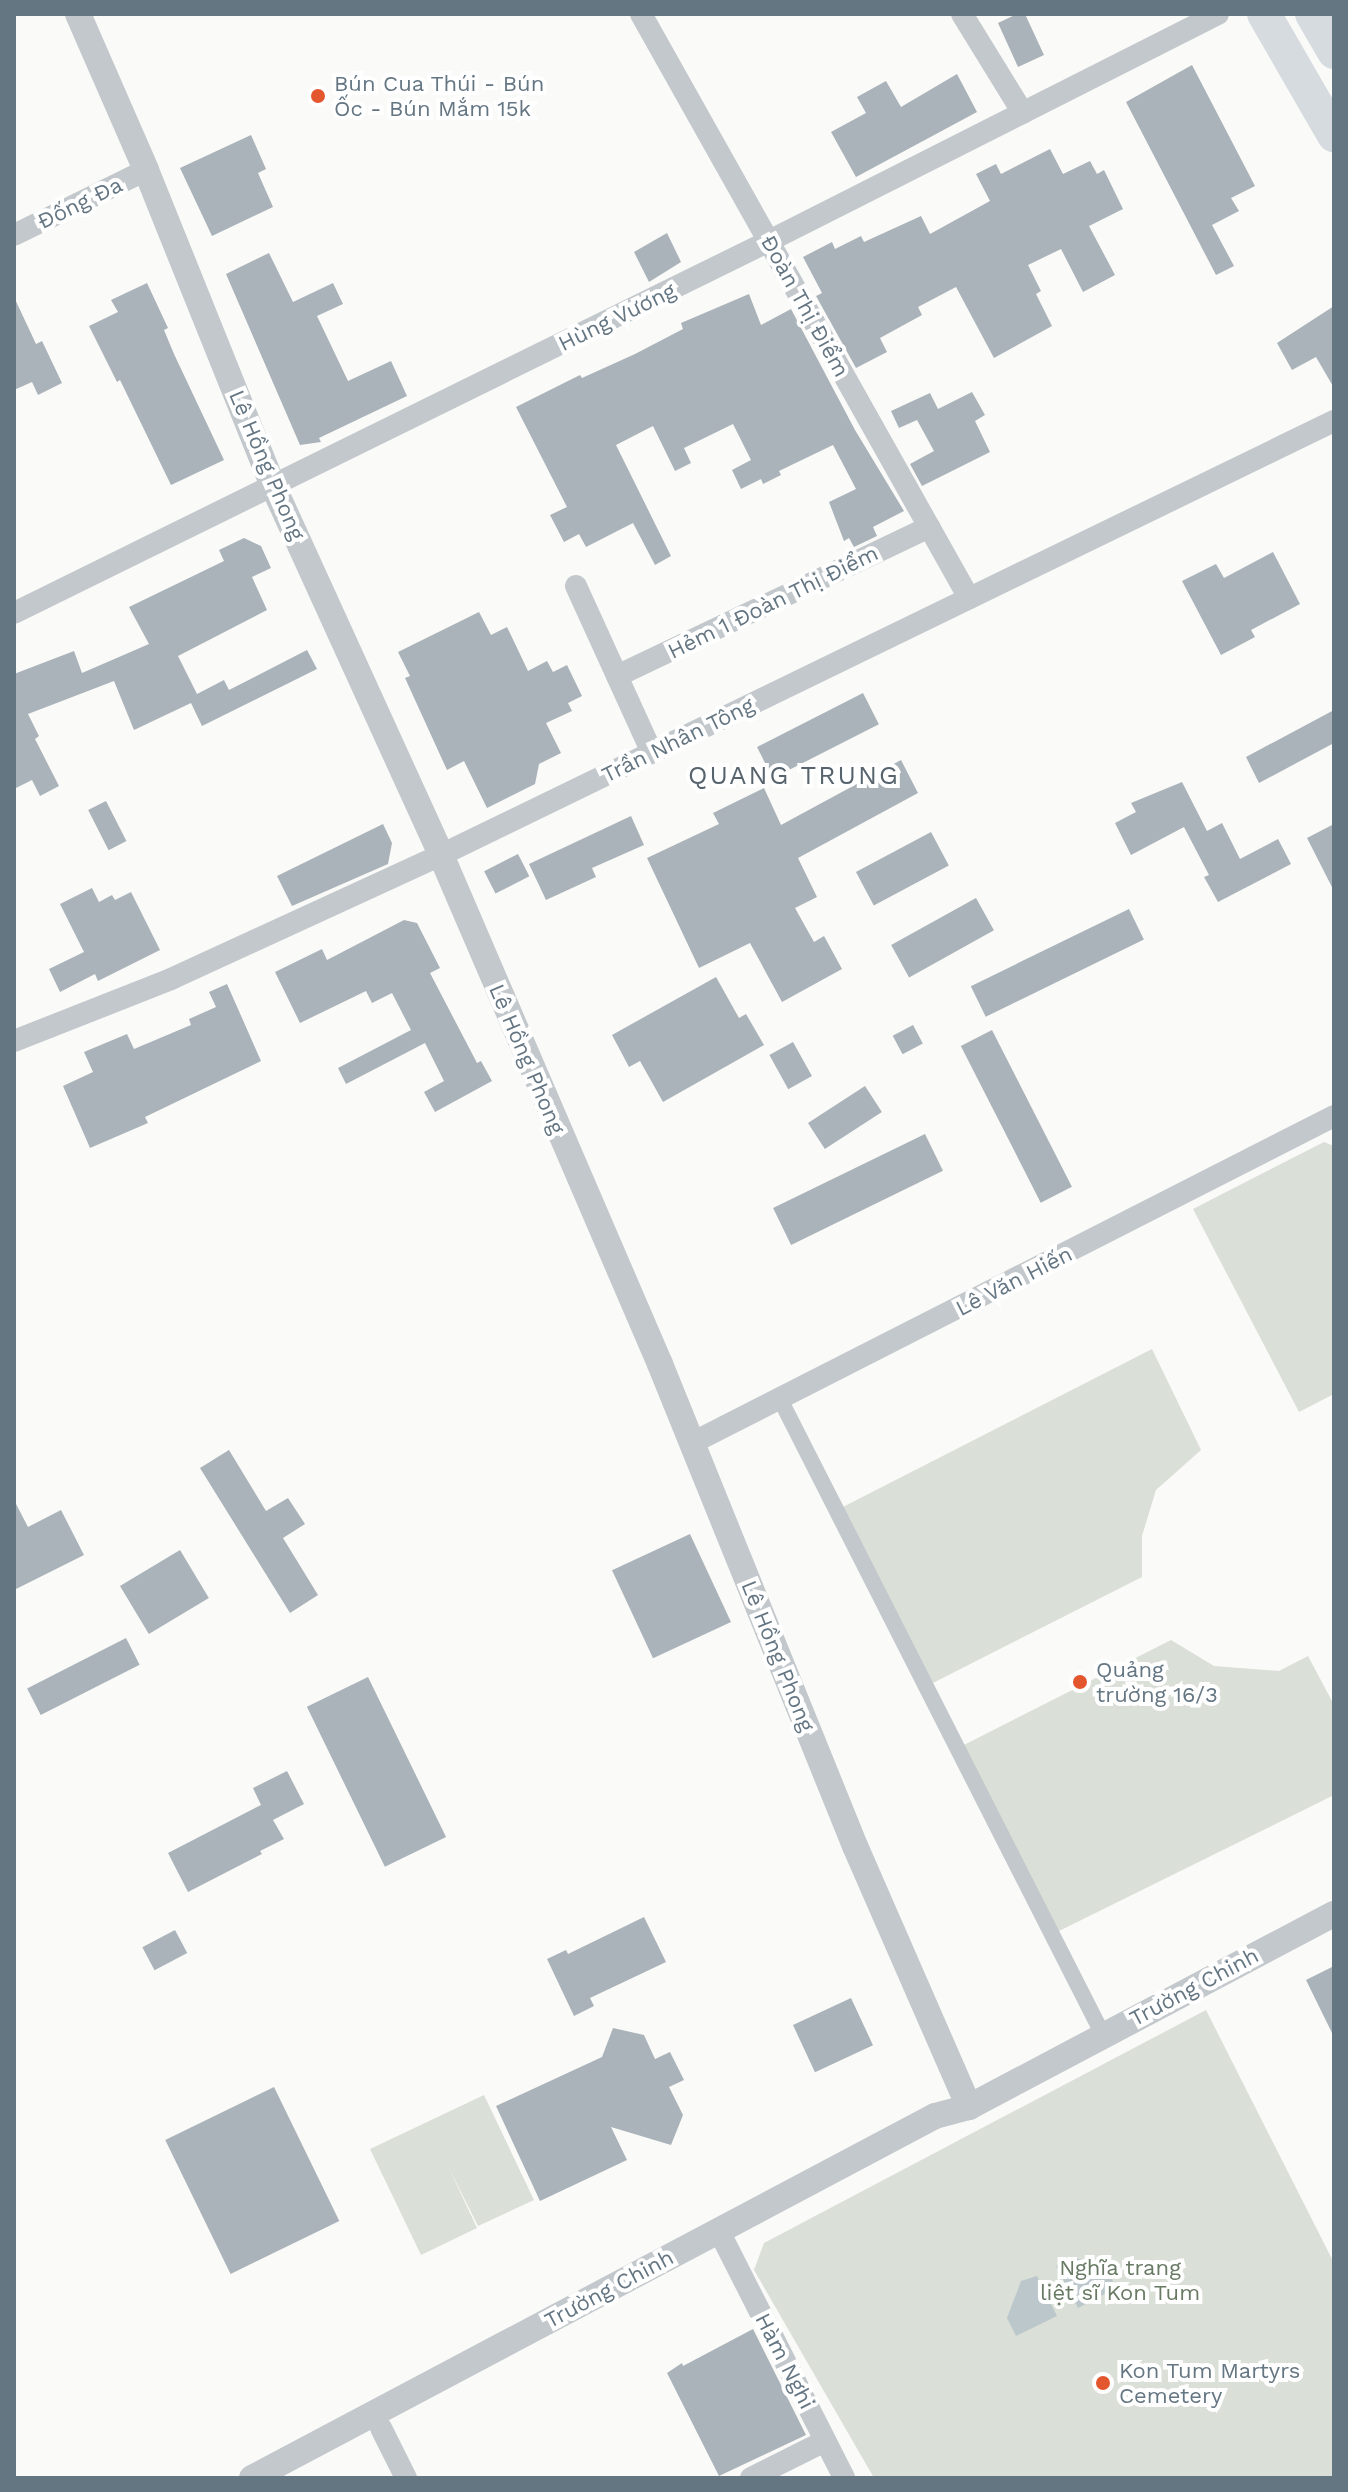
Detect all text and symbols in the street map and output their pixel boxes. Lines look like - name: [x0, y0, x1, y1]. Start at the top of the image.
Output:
- place label: Bún Cua Thúi - Bún Ốc - Bún Mắm 15k: [334, 70, 545, 122]
- marker: Bún Cua Thúi - Bún Ốc - Bún Mắm 15k: [309, 87, 327, 105]
- street label: Đống Đa: [33, 171, 127, 235]
- street label: Đoàn Thị Điểm: [755, 230, 855, 382]
- street label: Hùng Vương: [554, 277, 680, 357]
- street label: Lê Hồng Phong: [223, 386, 311, 544]
- street label: Hẻm 1 Đoàn Thị Điểm: [663, 539, 883, 665]
- street label: Trần Nhân Tông: [597, 692, 759, 788]
- district label: QUANG TRUNG: [688, 760, 900, 792]
- street label: Lê Hồng Phong: [483, 980, 571, 1138]
- street label: Lê Văn Hiến: [951, 1240, 1077, 1322]
- street label: Lê Hồng Phong: [736, 1577, 820, 1735]
- place label: Quảng trường 16/3: [1096, 1656, 1218, 1708]
- marker: Quảng trường 16/3: [1071, 1673, 1089, 1691]
- street label: Trường Chinh: [1125, 1942, 1263, 2032]
- street label: Trường Chinh: [540, 2244, 678, 2334]
- park label: Nghĩa trang liệt sĩ Kon Tum: [1040, 2254, 1200, 2306]
- street label: Hàm Nghi: [750, 2309, 820, 2413]
- place label: Kon Tum Martyrs Cemetery: [1119, 2357, 1301, 2408]
- marker: Kon Tum Martyrs Cemetery: [1094, 2374, 1112, 2392]

